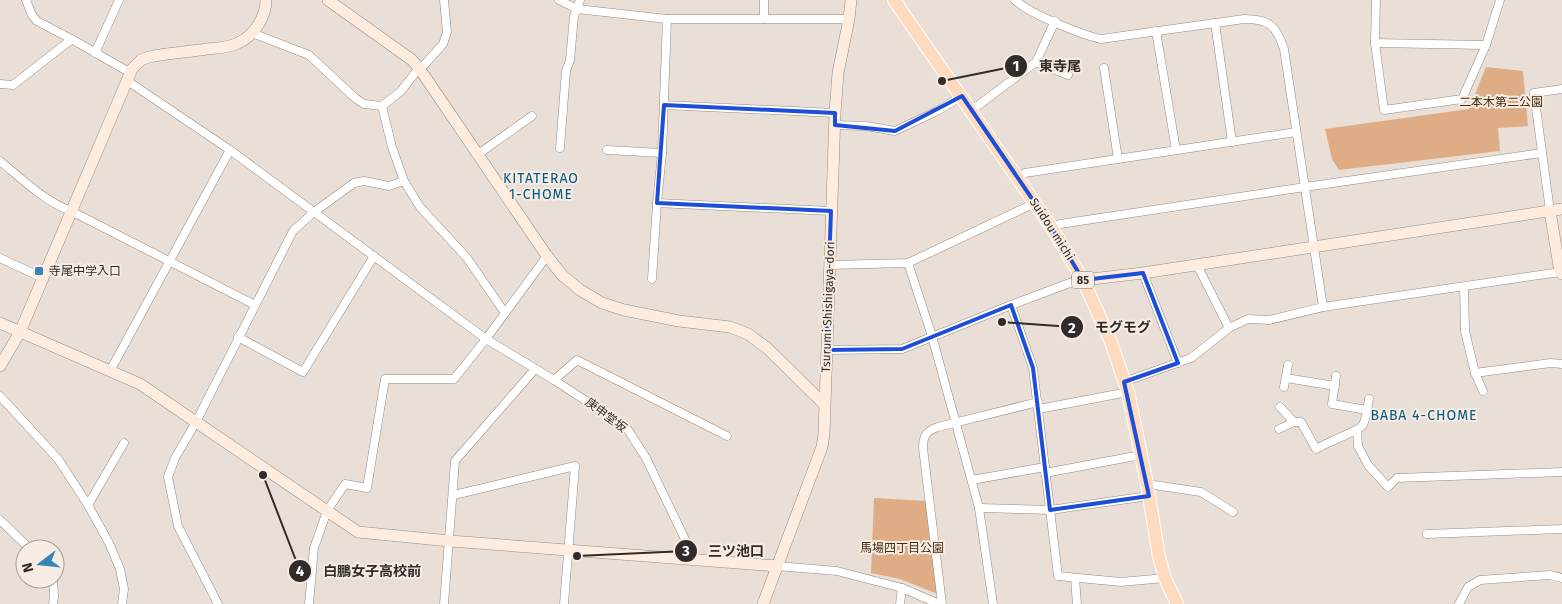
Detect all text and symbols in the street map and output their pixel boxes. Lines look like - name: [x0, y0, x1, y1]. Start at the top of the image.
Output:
- callout: 東寺尾: [1004, 51, 1091, 80]
- text: 1: [1013, 57, 1019, 75]
- text: 東寺尾: [1039, 58, 1081, 75]
- park label: 二本木第二公園: [1459, 95, 1543, 109]
- district label: KITATERAO 1-CHOME: [503, 170, 579, 203]
- street label: Suidou michi: [1027, 195, 1077, 263]
- street label: Tsurumi Shishigaya-dori: [819, 241, 837, 373]
- place label: 寺尾中学入口: [49, 264, 121, 278]
- marker: 寺尾中学入口: [33, 265, 45, 277]
- road number: 85: [1072, 272, 1094, 288]
- callout: モグモグ: [1060, 313, 1161, 342]
- text: 2: [1068, 319, 1076, 337]
- text: モグモグ: [1095, 319, 1151, 336]
- street label: 庚申堂坂: [583, 395, 629, 435]
- district label: BABA 4-CHOME: [1370, 407, 1478, 424]
- callout: 三ツ池口: [673, 537, 774, 566]
- north arrow: [15, 539, 65, 589]
- park label: 馬場四丁目公園: [860, 541, 944, 555]
- text: 3: [681, 542, 690, 560]
- text: 三ツ池口: [708, 543, 764, 560]
- callout: 白鵬女子高校前: [288, 556, 431, 585]
- text: N: [19, 561, 37, 574]
- text: 4: [296, 562, 305, 580]
- text: 白鵬女子高校前: [323, 563, 421, 580]

